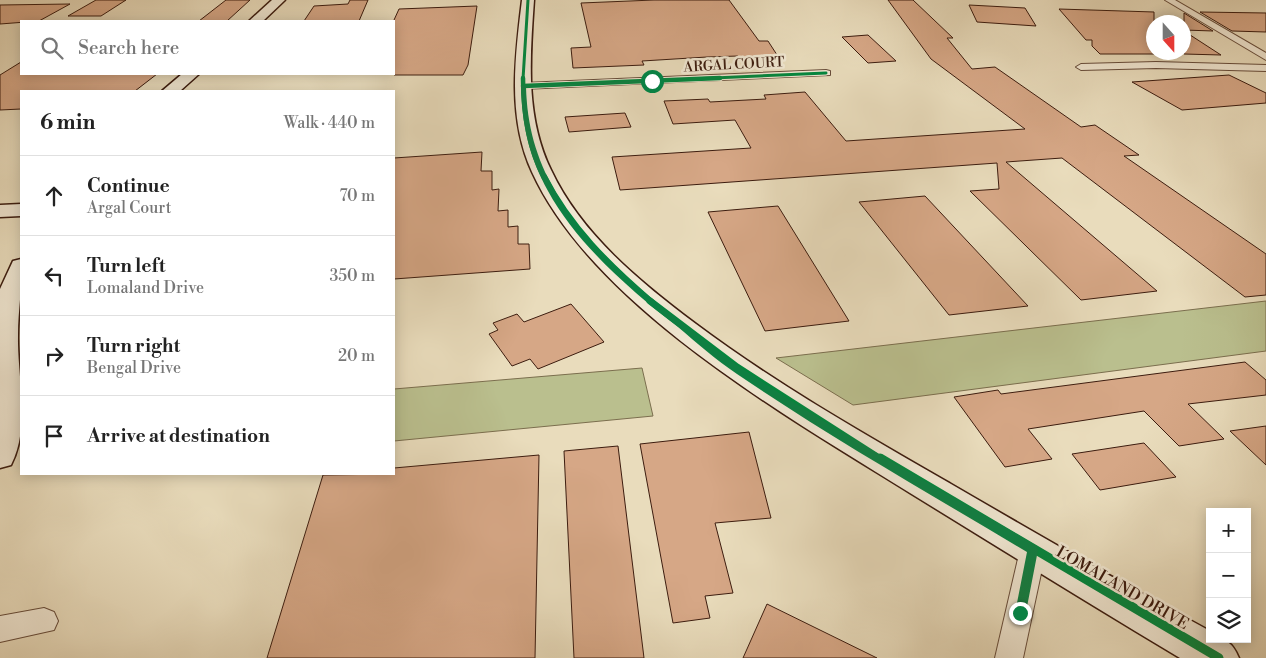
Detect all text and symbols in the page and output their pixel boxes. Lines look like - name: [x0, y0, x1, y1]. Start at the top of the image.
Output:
- north arrow: [1146, 15, 1191, 60]
- search box: [20, 20, 395, 75]
- icon: search: [38, 34, 66, 62]
- text: Search here: [78, 36, 179, 60]
- street label: ARGAL COURT: [682, 53, 785, 77]
- route start: [641, 70, 664, 93]
- text: 6 min: [40, 110, 95, 136]
- text: Walk · 440 m: [284, 113, 375, 133]
- text: Continue: [87, 174, 170, 198]
- icon: ahead: [40, 182, 68, 210]
- text: 70 m: [339, 186, 375, 206]
- text: Argal Court: [87, 198, 171, 218]
- text: Turn left: [87, 254, 166, 278]
- icon: left: [40, 262, 68, 290]
- text: 350 m: [329, 266, 375, 286]
- text: Lomaland Drive: [87, 278, 204, 298]
- text: Turn right: [87, 334, 180, 358]
- icon: right: [40, 342, 68, 370]
- text: 20 m: [338, 346, 375, 366]
- text: Bengal Drive: [87, 358, 181, 378]
- icon: arrive: [40, 422, 68, 450]
- text: Arrive at destination: [87, 424, 270, 448]
- map controls: [1206, 508, 1251, 643]
- button: +: [1206, 508, 1251, 553]
- street label: LOMALAND DRIVE: [1053, 542, 1192, 634]
- button: −: [1206, 553, 1251, 598]
- button: layers: [1206, 598, 1251, 643]
- route end: [1009, 602, 1032, 625]

